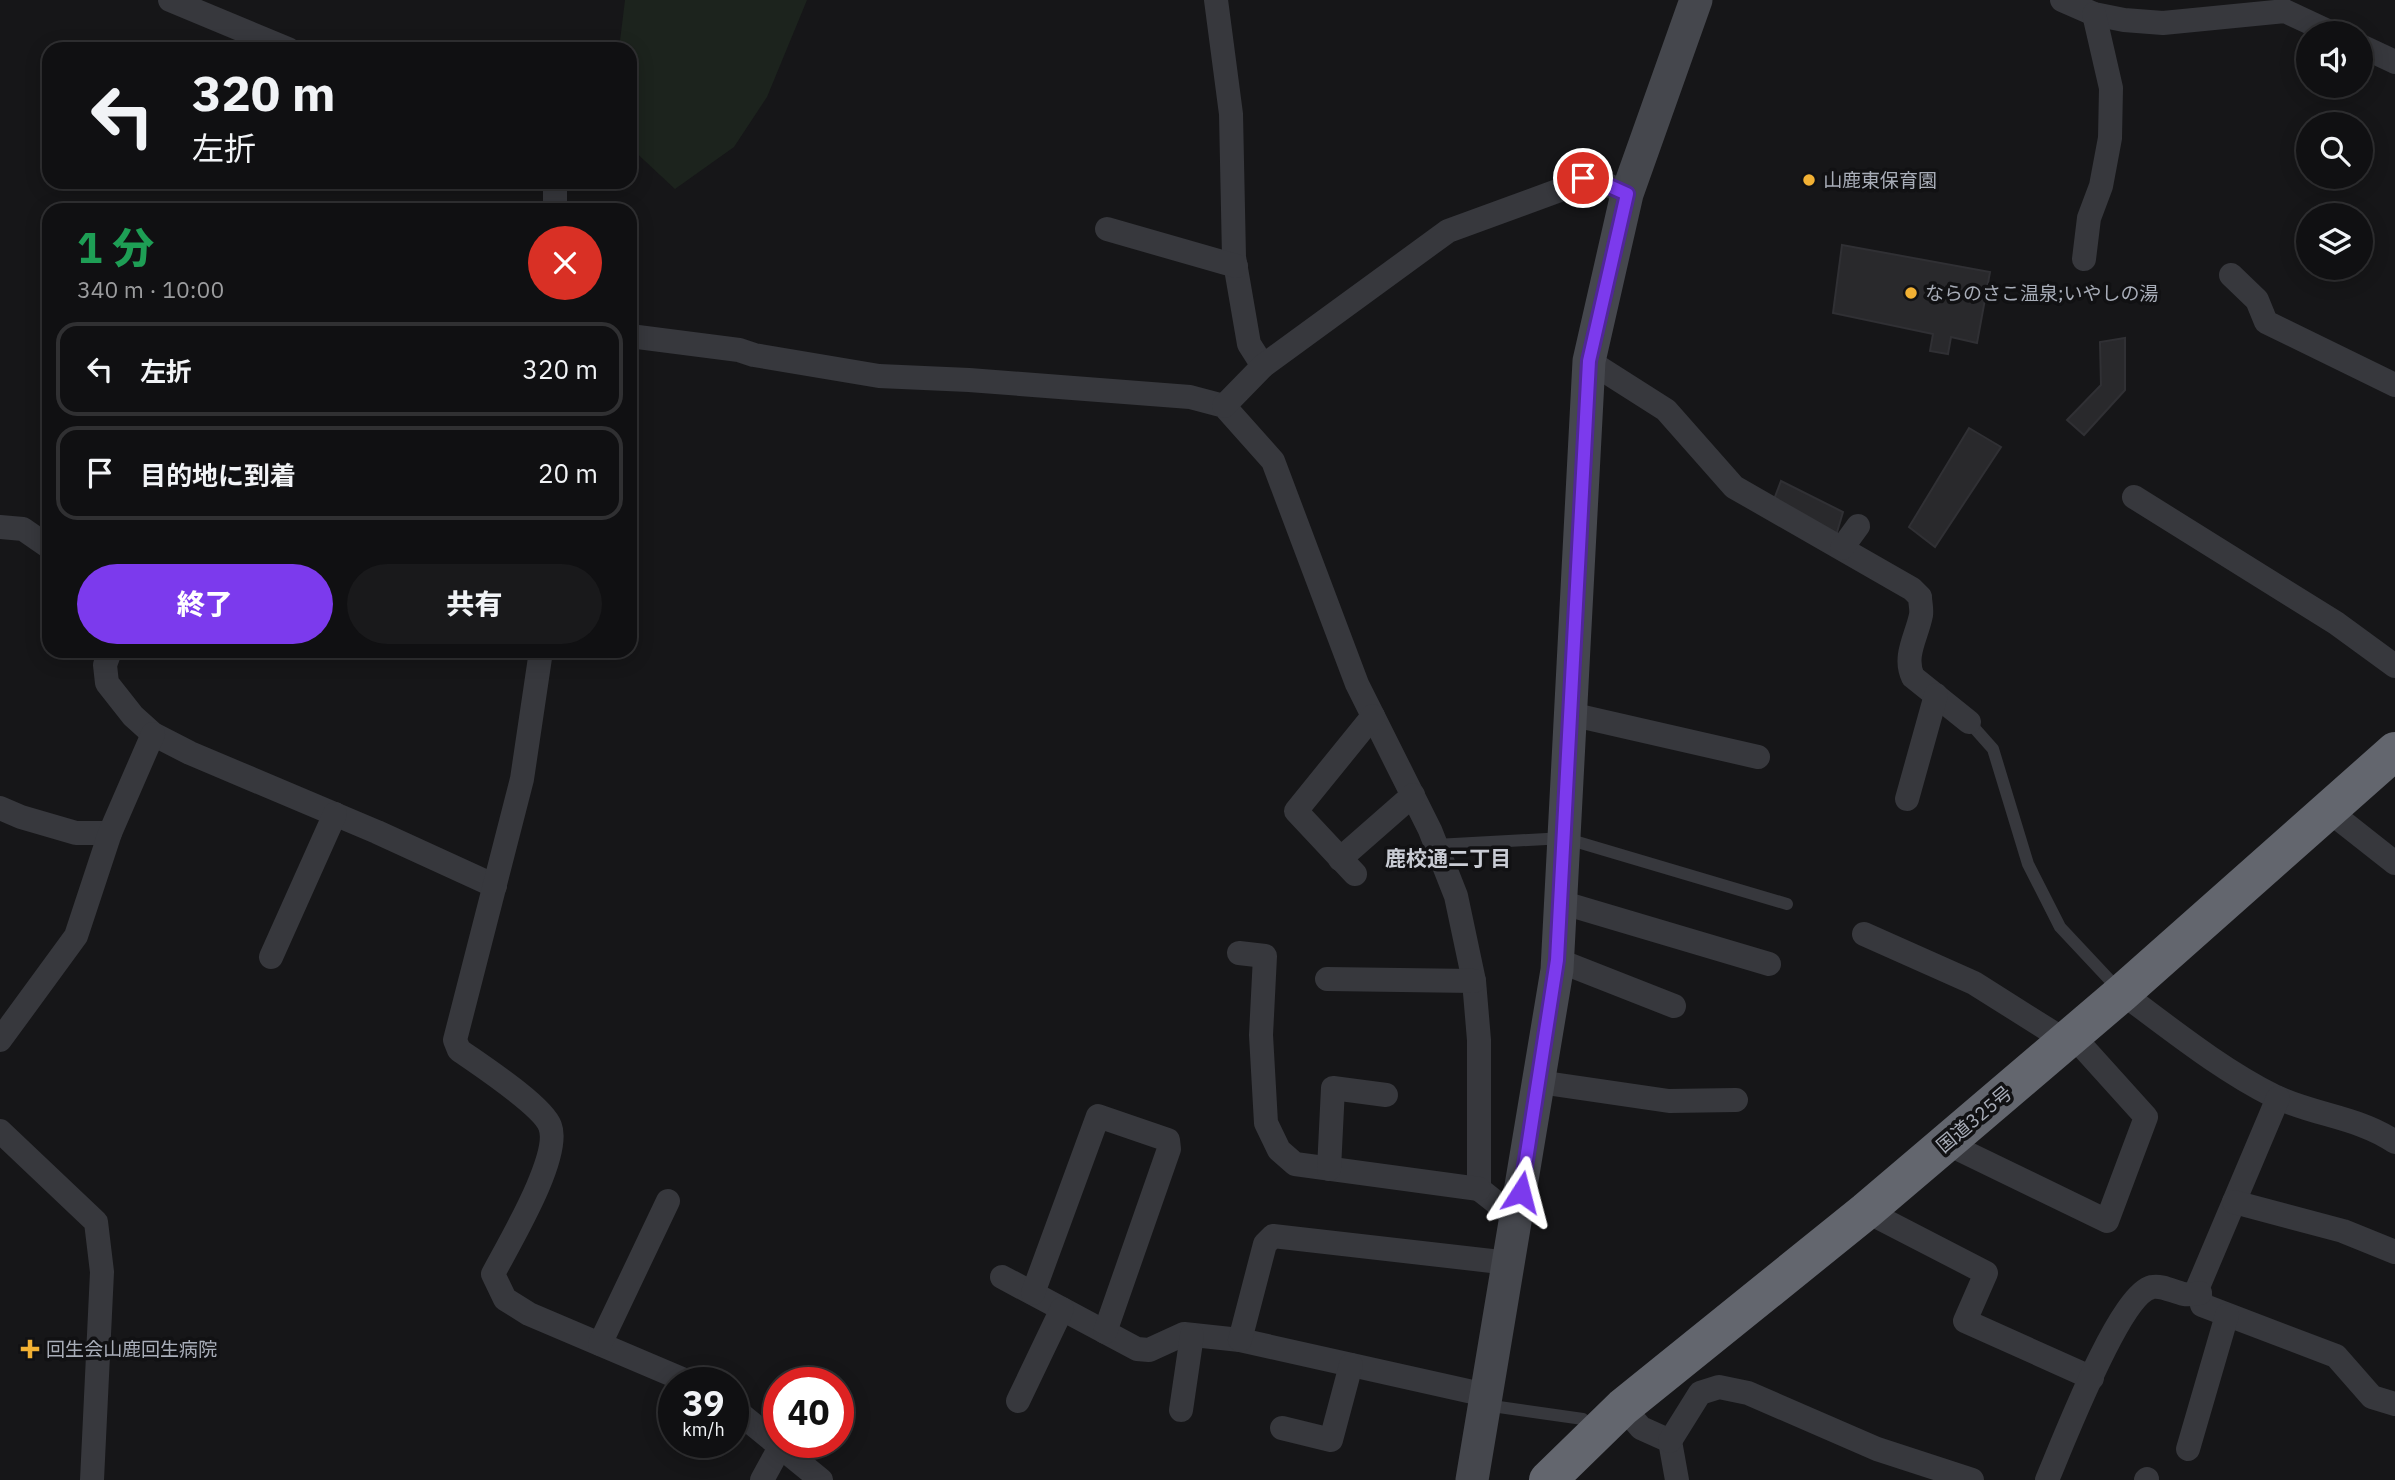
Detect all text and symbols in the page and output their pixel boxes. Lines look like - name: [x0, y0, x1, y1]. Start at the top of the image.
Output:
- map controls: [2296, 21, 2373, 280]
- button: sound: [2296, 21, 2373, 98]
- text: 320 m: [192, 61, 336, 124]
- icon: left: [77, 70, 168, 161]
- button: search: [2296, 112, 2373, 189]
- text: 左折: [192, 127, 256, 169]
- pin: [1553, 148, 1613, 208]
- icon: arrive: [1564, 159, 1602, 197]
- place label: 山鹿東保育園: [1823, 168, 1937, 192]
- marker: 山鹿東保育園: [1801, 172, 1817, 188]
- button: layers: [2296, 203, 2373, 280]
- text: 1 分: [77, 220, 154, 275]
- button: close: [528, 226, 602, 300]
- text: 340 m · 10:00: [77, 274, 224, 304]
- place label: ならのさこ温泉;いやしの湯: [1925, 281, 2159, 305]
- marker: ならのさこ温泉;いやしの湯: [1903, 285, 1919, 301]
- icon: left: [81, 350, 119, 388]
- text: 320 m: [522, 352, 598, 386]
- text: 左折: [140, 354, 192, 388]
- icon: arrive: [81, 454, 119, 492]
- text: 20 m: [538, 456, 598, 490]
- text: 目的地に到着: [140, 458, 296, 492]
- button: 終了: [77, 564, 333, 644]
- button: 共有: [347, 564, 602, 644]
- district label: 鹿校通二丁目: [1385, 844, 1511, 872]
- street label: 国道325号: [1931, 1080, 2017, 1158]
- position arrow: [1484, 1155, 1558, 1229]
- place label: 回生会山鹿回生病院: [46, 1337, 217, 1361]
- marker: 回生会山鹿回生病院: [20, 1339, 40, 1359]
- speed limit sign: 40: [763, 1367, 854, 1458]
- text: 39: [682, 1380, 725, 1426]
- text: km/h: [682, 1418, 725, 1441]

